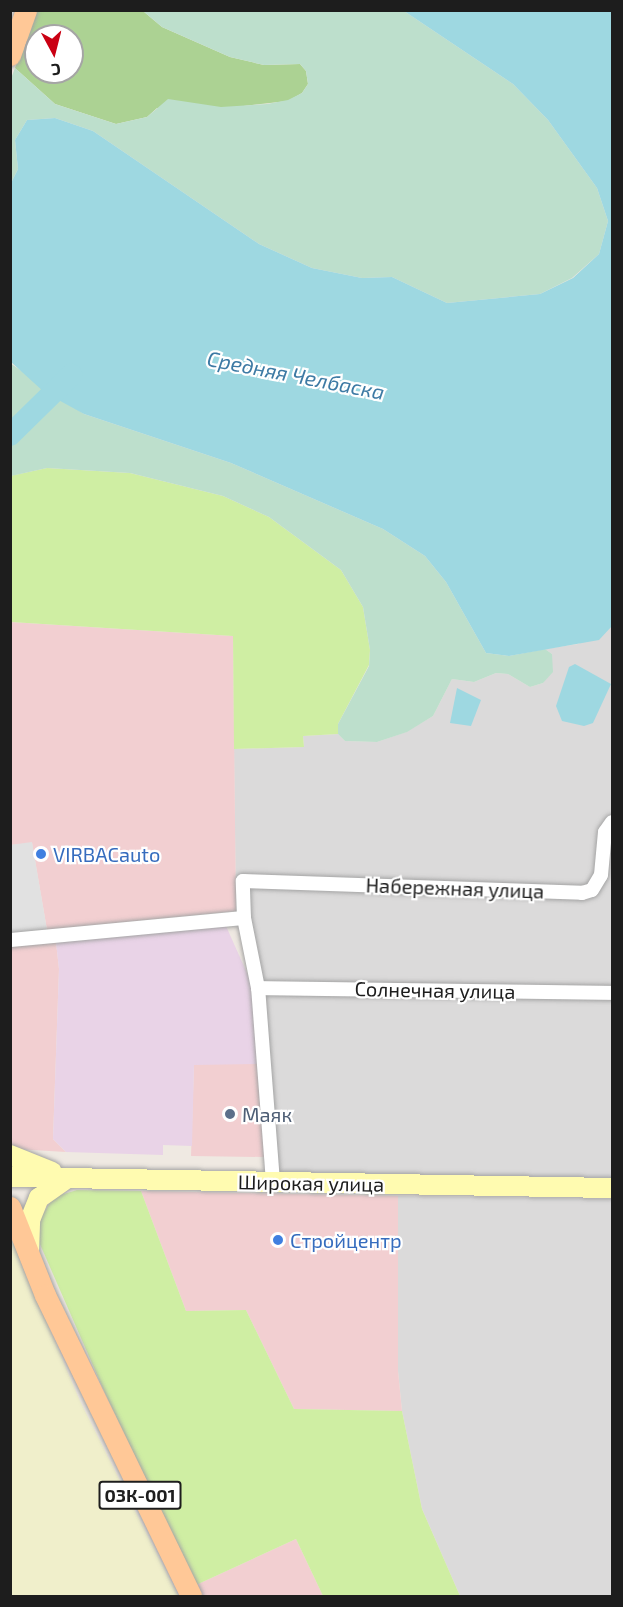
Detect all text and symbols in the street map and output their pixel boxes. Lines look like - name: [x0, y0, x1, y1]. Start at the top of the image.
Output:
- north arrow: [24, 24, 84, 84]
- text: С: [50, 60, 62, 80]
- water label: Средняя Челбаска: [205, 345, 387, 405]
- place label: VIRBACauto: [53, 842, 160, 866]
- marker: VIRBACauto: [34, 847, 48, 861]
- street label: Набережная улица: [365, 873, 545, 903]
- street label: Солнечная улица: [354, 977, 516, 1003]
- place label: Маяк: [242, 1102, 292, 1126]
- marker: Маяк: [223, 1107, 237, 1121]
- street label: Широкая улица: [238, 1170, 384, 1196]
- place label: Стройцентр: [290, 1228, 402, 1252]
- marker: Стройцентр: [271, 1233, 285, 1247]
- road number: 03К-001: [98, 1480, 182, 1510]

